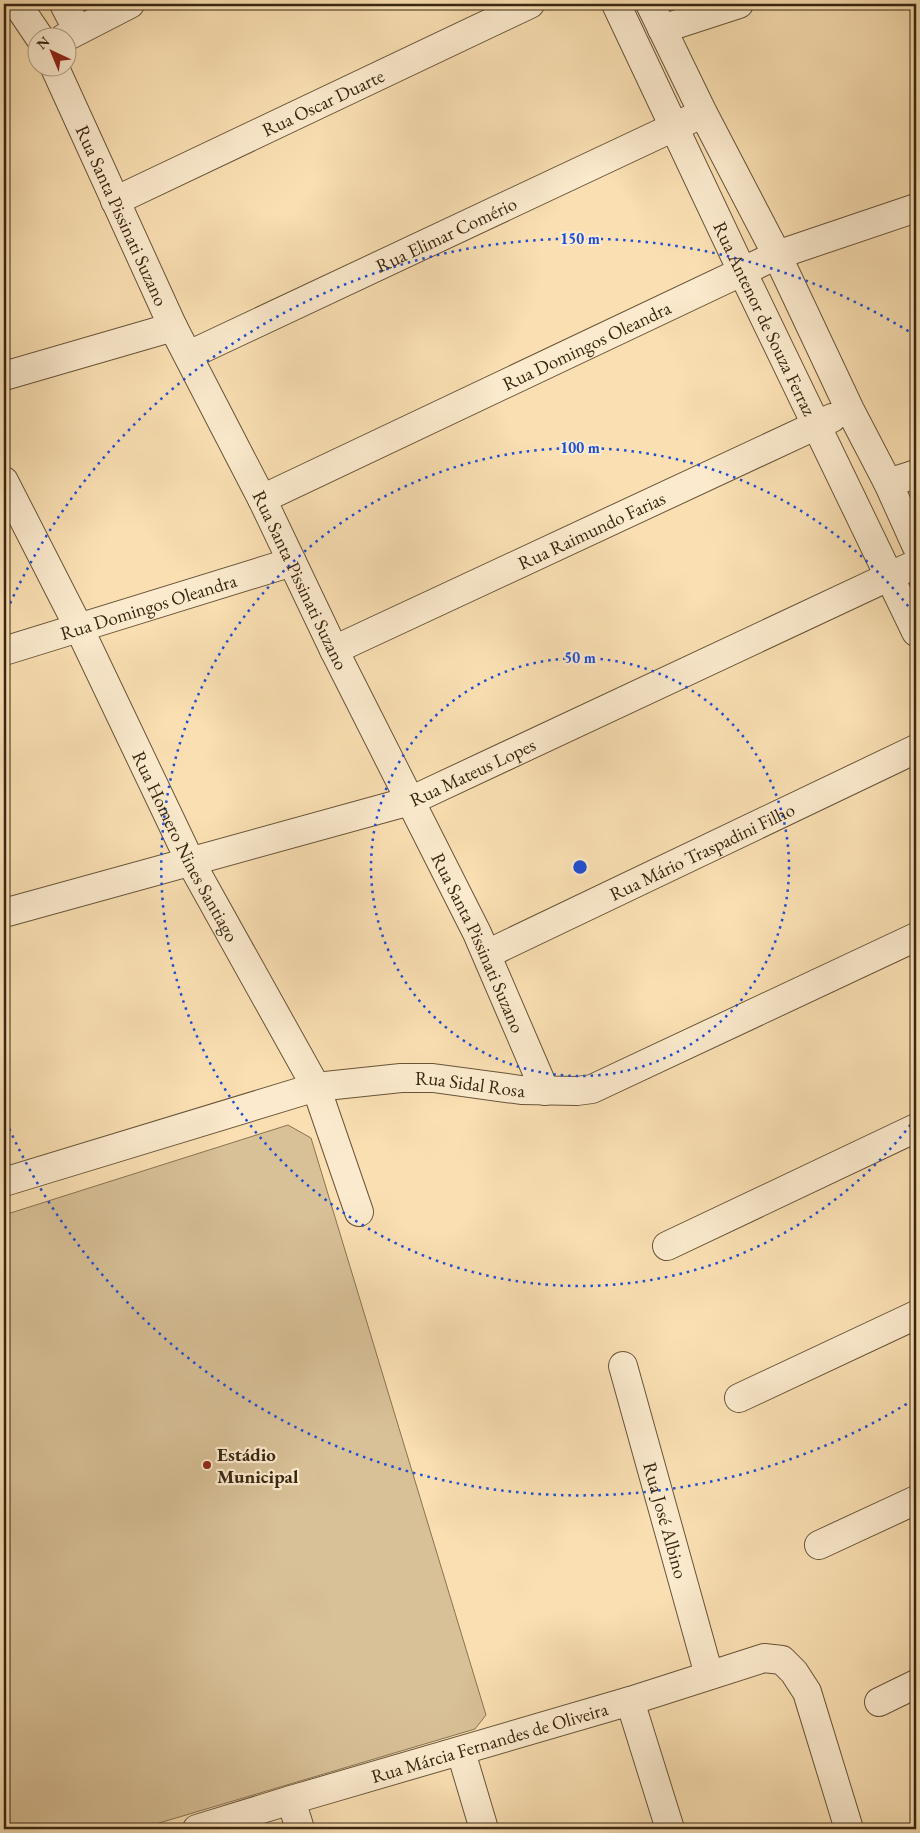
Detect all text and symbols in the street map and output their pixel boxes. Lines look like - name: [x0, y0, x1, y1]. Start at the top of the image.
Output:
- north arrow: [28, 28, 78, 78]
- text: N: [33, 32, 54, 53]
- street label: Rua Oscar Duarte: [258, 63, 388, 142]
- street label: Rua Santa Pissinati Suzano: [70, 121, 174, 310]
- street label: Rua Elimar Comério: [371, 190, 521, 278]
- street label: Rua Antenor de Souza Ferraz: [708, 217, 823, 420]
- text: 150 m: [560, 229, 600, 248]
- street label: Rua Domingos Oleandra: [498, 295, 675, 396]
- text: 100 m: [560, 438, 600, 457]
- street label: Rua Raimundo Farias: [514, 485, 669, 575]
- street label: Rua Santa Pissinati Suzano: [247, 486, 354, 674]
- street label: Rua Domingos Oleandra: [57, 567, 240, 645]
- text: 50 m: [564, 648, 596, 667]
- street label: Rua Mateus Lopes: [405, 732, 540, 812]
- street label: Rua Homero Nines Santiago: [127, 747, 245, 946]
- street label: Rua Mário Traspadini Filho: [605, 796, 799, 906]
- street label: Rua Santa Pissinati Suzano: [426, 848, 531, 1037]
- centre of rings: [571, 858, 589, 876]
- street label: Rua Sidal Rosa: [415, 1065, 526, 1103]
- place label: Estádio Municipal: [217, 1442, 299, 1489]
- marker: Estádio Municipal: [201, 1459, 213, 1471]
- street label: Rua José Albino: [638, 1459, 694, 1581]
- street label: Rua Márcia Fernandes de Oliveira: [368, 1696, 611, 1788]

